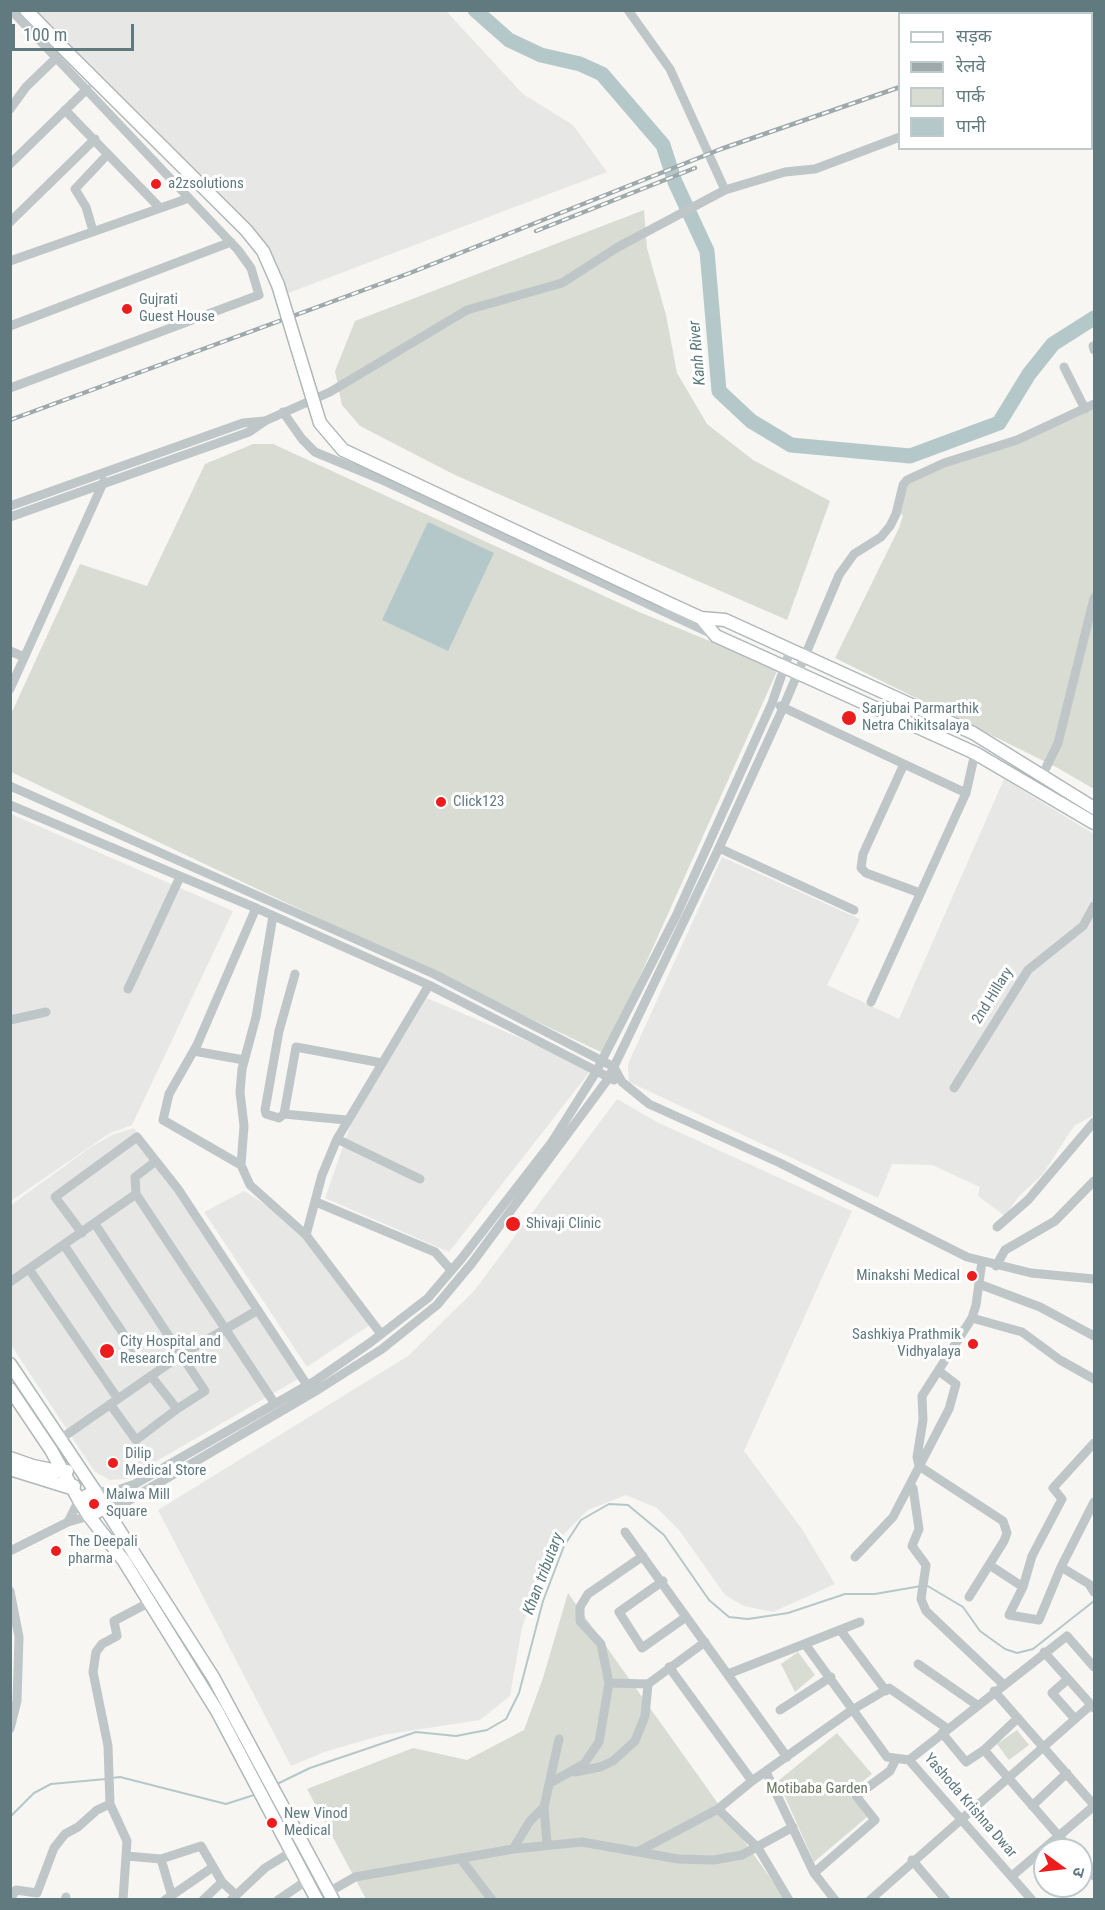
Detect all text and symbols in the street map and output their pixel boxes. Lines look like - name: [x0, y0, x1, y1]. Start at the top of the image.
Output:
- scale bar: [15, 12, 136, 50]
- legend: [898, 12, 1093, 150]
- text: 100 m: [23, 24, 67, 45]
- text: सड़क: [956, 25, 992, 46]
- text: रेलवे: [956, 55, 986, 76]
- text: पार्क: [956, 85, 985, 106]
- text: पानी: [956, 115, 986, 136]
- place label: a2zsolutions: [168, 175, 244, 193]
- marker: a2zsolutions: [149, 177, 163, 191]
- place label: Gujrati Guest House: [139, 291, 215, 326]
- marker: Gujrati Guest House: [120, 302, 134, 316]
- water label: Kanh River: [686, 320, 710, 386]
- place label: Sarjubai Parmarthik Netra Chikitsalaya: [862, 700, 979, 735]
- marker: Sarjubai Parmarthik Netra Chikitsalaya: [840, 709, 858, 727]
- place label: Click123: [453, 793, 504, 811]
- marker: Click123: [434, 795, 448, 809]
- street label: 2nd Hillary: [969, 964, 1017, 1028]
- marker: Shivaji Clinic: [504, 1215, 522, 1233]
- place label: Shivaji Clinic: [526, 1215, 601, 1233]
- place label: Minakshi Medical: [856, 1267, 960, 1285]
- marker: Minakshi Medical: [965, 1269, 979, 1283]
- place label: Sashkiya Prathmik Vidhyalaya: [852, 1326, 961, 1361]
- place label: City Hospital and Research Centre: [120, 1333, 221, 1368]
- marker: Sashkiya Prathmik Vidhyalaya: [966, 1337, 980, 1351]
- marker: City Hospital and Research Centre: [98, 1342, 116, 1360]
- place label: Dilip Medical Store: [125, 1445, 206, 1480]
- marker: Dilip Medical Store: [106, 1456, 120, 1470]
- place label: Malwa Mill Square: [106, 1486, 170, 1521]
- marker: Malwa Mill Square: [87, 1497, 101, 1511]
- water label: Khan tributary: [520, 1530, 568, 1618]
- place label: The Deepali pharma: [68, 1533, 138, 1568]
- marker: The Deepali pharma: [49, 1544, 63, 1558]
- street label: Yashoda Krishna Dwar: [920, 1750, 1020, 1862]
- park label: Motibaba Garden: [766, 1780, 868, 1798]
- place label: New Vinod Medical: [284, 1805, 348, 1840]
- marker: New Vinod Medical: [265, 1816, 279, 1830]
- north arrow: [1033, 1838, 1093, 1898]
- text: उ: [1069, 1865, 1089, 1879]

